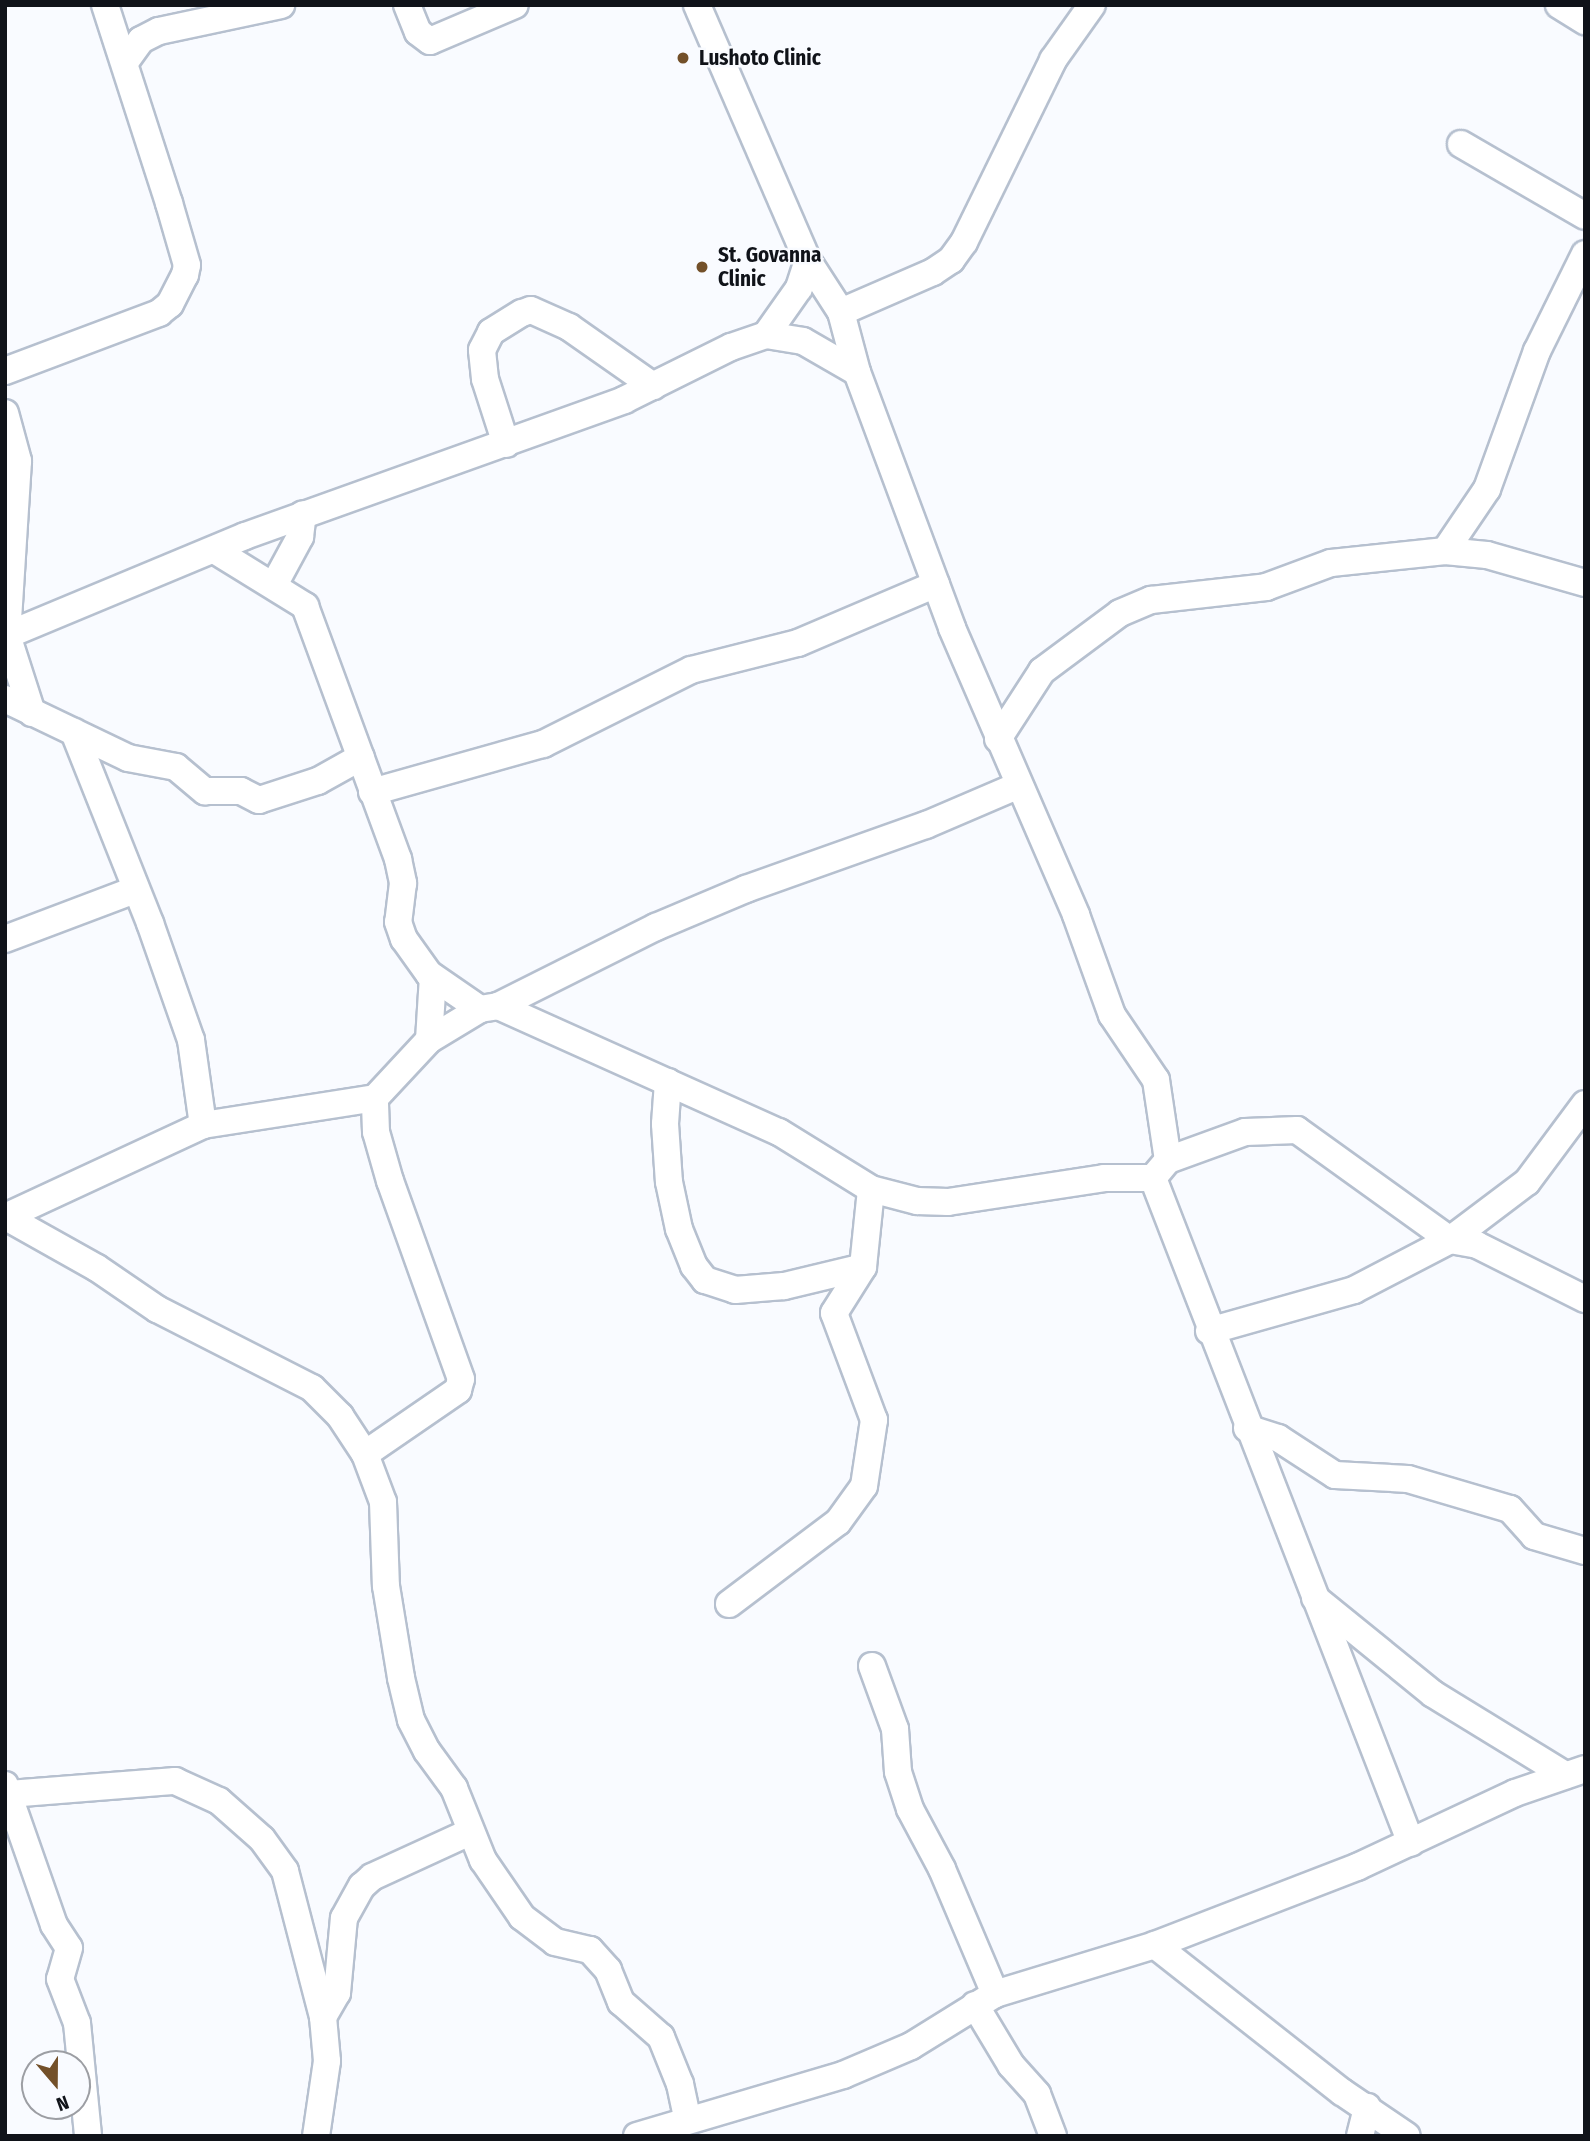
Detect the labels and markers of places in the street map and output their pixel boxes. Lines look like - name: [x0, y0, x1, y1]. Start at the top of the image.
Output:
- place label: Lushoto Clinic: [699, 45, 821, 71]
- marker: Lushoto Clinic: [673, 48, 693, 68]
- place label: St. Govanna Clinic: [718, 242, 821, 292]
- marker: St. Govanna Clinic: [692, 257, 712, 277]

